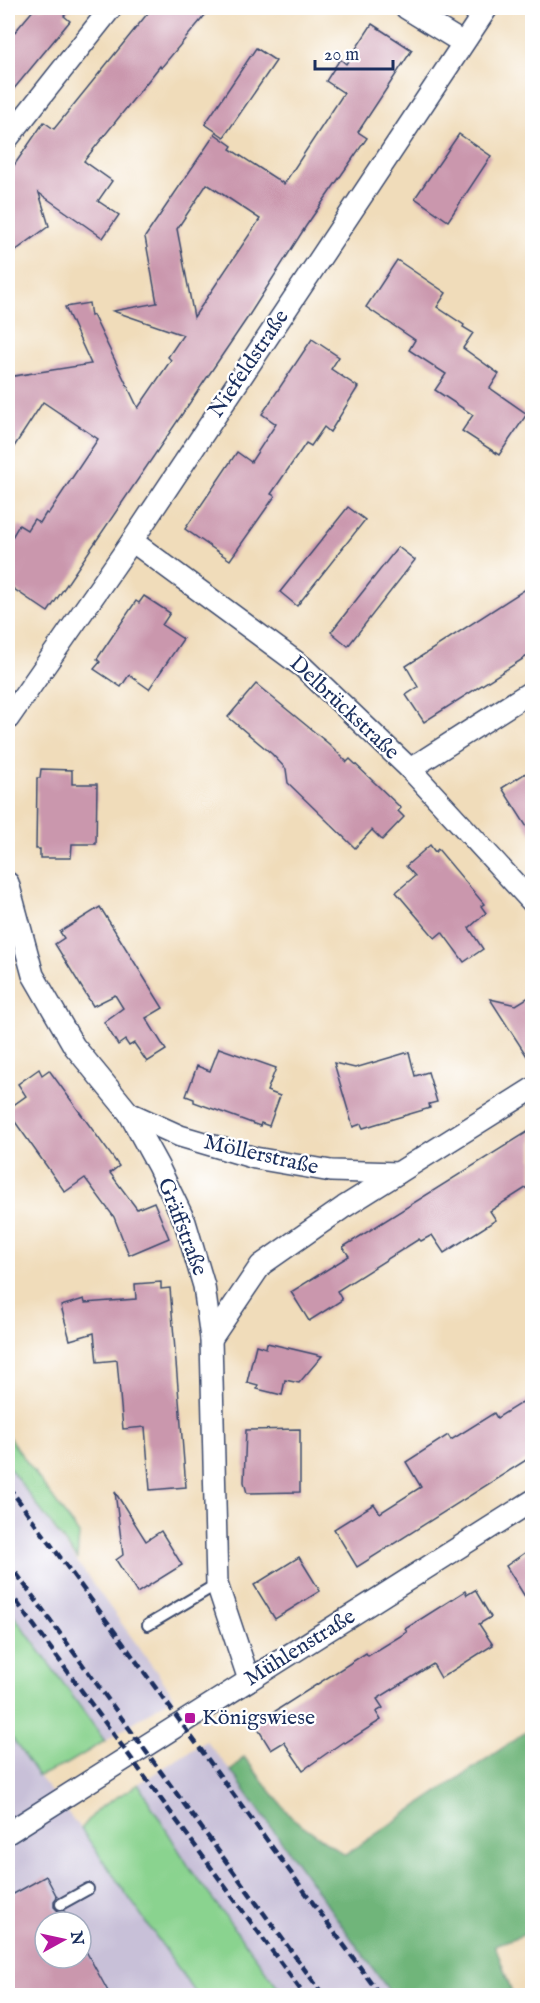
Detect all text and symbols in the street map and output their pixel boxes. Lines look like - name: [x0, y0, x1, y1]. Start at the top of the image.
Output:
- scale bar: [315, 33, 393, 71]
- text: 20 m: [324, 44, 359, 67]
- street label: Niefeldstraße: [203, 304, 295, 424]
- street label: Delbrückstraße: [283, 650, 405, 766]
- street label: Möllerstraße: [201, 1128, 321, 1182]
- street label: Gräffstraße: [151, 1174, 213, 1280]
- street label: Mühlenstraße: [239, 1603, 361, 1693]
- place label: Königswiese: [202, 1704, 315, 1732]
- marker: Königswiese: [183, 1711, 197, 1725]
- north arrow: [33, 1910, 93, 1970]
- text: N: [65, 1929, 87, 1947]

